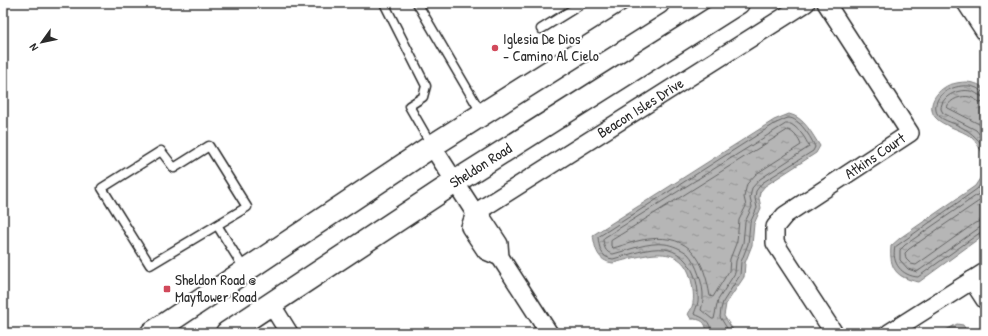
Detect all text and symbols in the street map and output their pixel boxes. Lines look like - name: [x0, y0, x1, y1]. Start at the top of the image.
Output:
- north arrow: [22, 22, 62, 62]
- place label: Iglesia De Dios - Camino Al Cielo: [503, 28, 599, 66]
- text: N: [26, 41, 41, 54]
- marker: Iglesia De Dios - Camino Al Cielo: [490, 43, 500, 53]
- street label: Beacon Isles Drive: [593, 72, 687, 143]
- street label: Atkins Court: [840, 127, 910, 184]
- street label: Sheldon Road: [445, 138, 516, 193]
- place label: Sheldon Road @ Mayflower Road: [175, 269, 257, 307]
- marker: Sheldon Road @ Mayflower Road: [162, 284, 172, 294]

